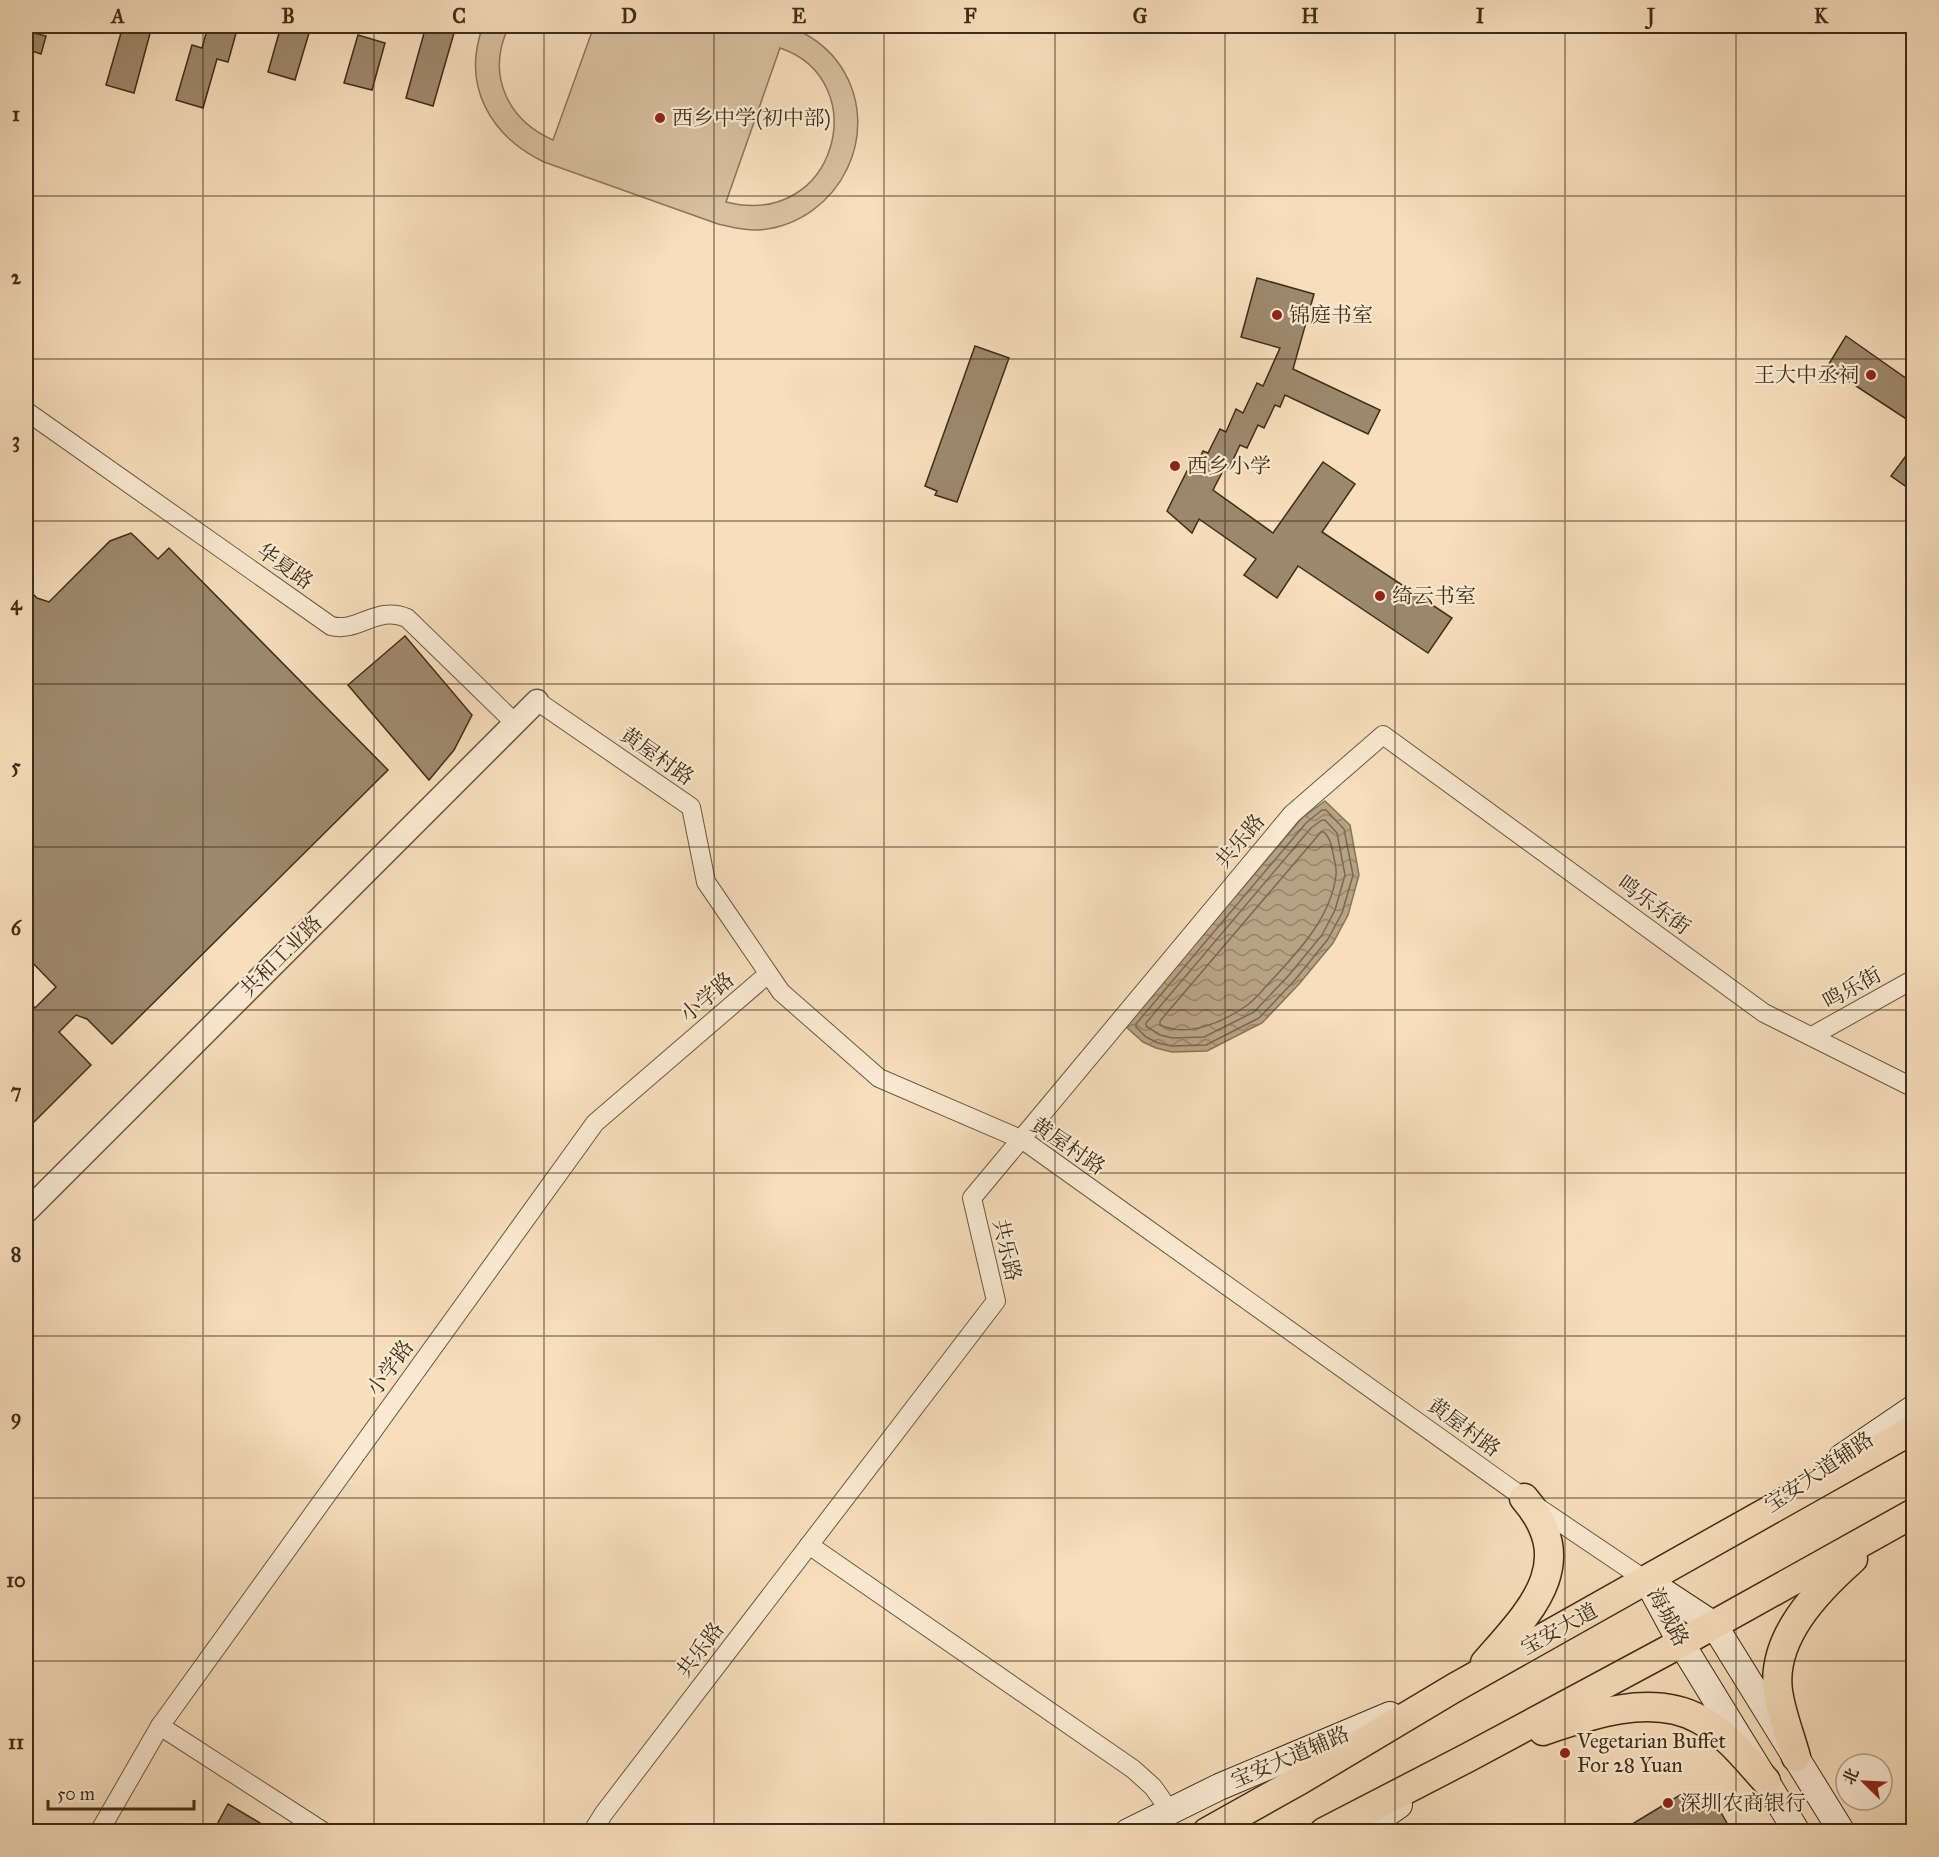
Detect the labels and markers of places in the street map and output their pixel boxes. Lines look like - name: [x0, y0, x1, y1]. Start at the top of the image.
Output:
- place label: 西乡中学(初中部): [672, 105, 831, 131]
- marker: 西乡中学(初中部): [653, 111, 667, 125]
- place label: 锦庭书室: [1289, 302, 1373, 328]
- marker: 锦庭书室: [1270, 308, 1284, 322]
- place label: 王大中丞祠: [1754, 362, 1859, 388]
- marker: 王大中丞祠: [1864, 368, 1878, 382]
- place label: 西乡小学: [1187, 453, 1271, 479]
- marker: 西乡小学: [1168, 459, 1182, 473]
- place label: 绮云书室: [1392, 583, 1476, 609]
- marker: 绮云书室: [1373, 589, 1387, 603]
- place label: Vegetarian Buffet For 28 Yuan: [1576, 1728, 1726, 1778]
- marker: Vegetarian Buffet For 28 Yuan: [1558, 1746, 1572, 1760]
- place label: 深圳农商银行: [1680, 1790, 1806, 1816]
- marker: 深圳农商银行: [1661, 1796, 1675, 1810]

